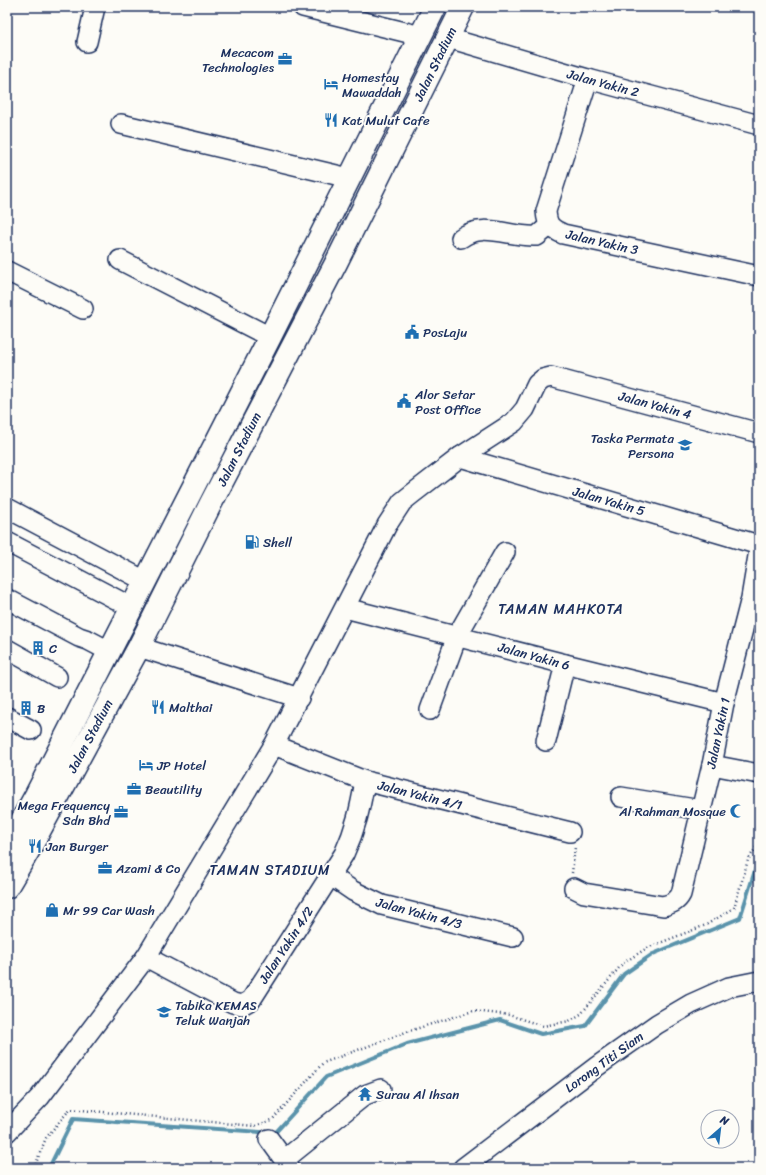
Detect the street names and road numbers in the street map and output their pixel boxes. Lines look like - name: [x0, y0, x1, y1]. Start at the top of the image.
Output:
- street label: Jalan Stadium: [407, 23, 463, 106]
- street label: Jalan Yakin 2: [563, 62, 642, 104]
- street label: Jalan Yakin 3: [563, 222, 640, 261]
- street label: Jalan Yakin 4: [615, 384, 694, 426]
- street label: Jalan Stadium: [210, 408, 268, 491]
- street label: Jalan Yakin 5: [569, 479, 648, 522]
- street label: Jalan Yakin 6: [494, 635, 573, 677]
- street label: Jalan Stadium: [60, 695, 119, 778]
- street label: Jalan Yakin 1: [699, 695, 737, 772]
- street label: Jalan Yakin 4/1: [374, 773, 465, 817]
- street label: Jalan Yakin 4/3: [372, 890, 465, 936]
- street label: Jalan Yakin 4/2: [252, 901, 320, 989]
- street label: Lorong Titi Siam: [560, 1025, 648, 1099]

